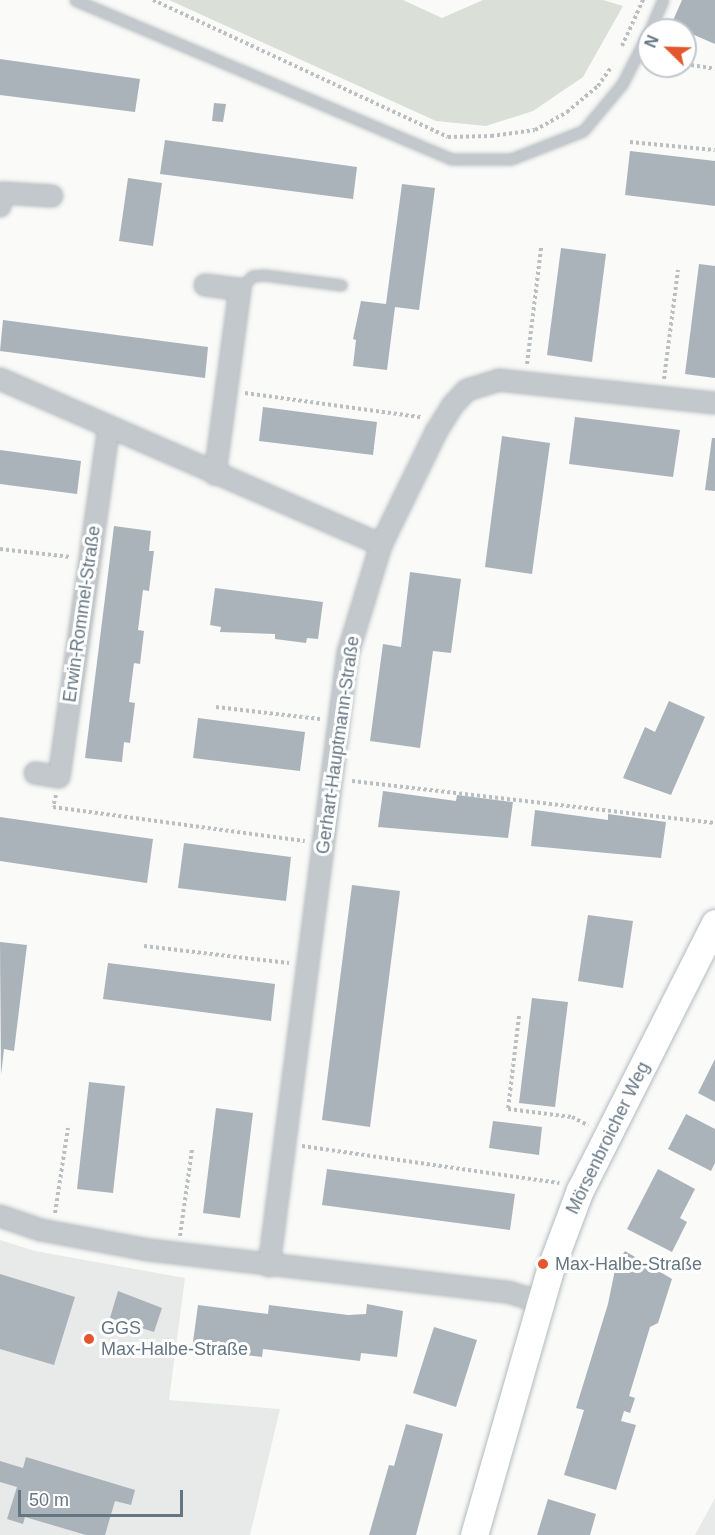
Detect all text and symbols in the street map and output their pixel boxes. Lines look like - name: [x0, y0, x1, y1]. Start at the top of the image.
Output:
- north arrow: [637, 18, 697, 78]
- text: N: [642, 33, 662, 50]
- street label: Erwin-Rommel-Straße: [59, 524, 105, 704]
- street label: Gerhart-Hauptmann-Straße: [312, 635, 364, 855]
- street label: Mörsenbroicher Weg: [562, 1058, 654, 1218]
- place label: Max-Halbe-Straße: [555, 1253, 702, 1275]
- marker: Max-Halbe-Straße: [536, 1257, 550, 1271]
- place label: GGS Max-Halbe-Straße: [101, 1318, 248, 1360]
- marker: GGS Max-Halbe-Straße: [82, 1332, 96, 1346]
- scale bar: [21, 1478, 186, 1516]
- text: 50 m: [29, 1490, 69, 1510]

